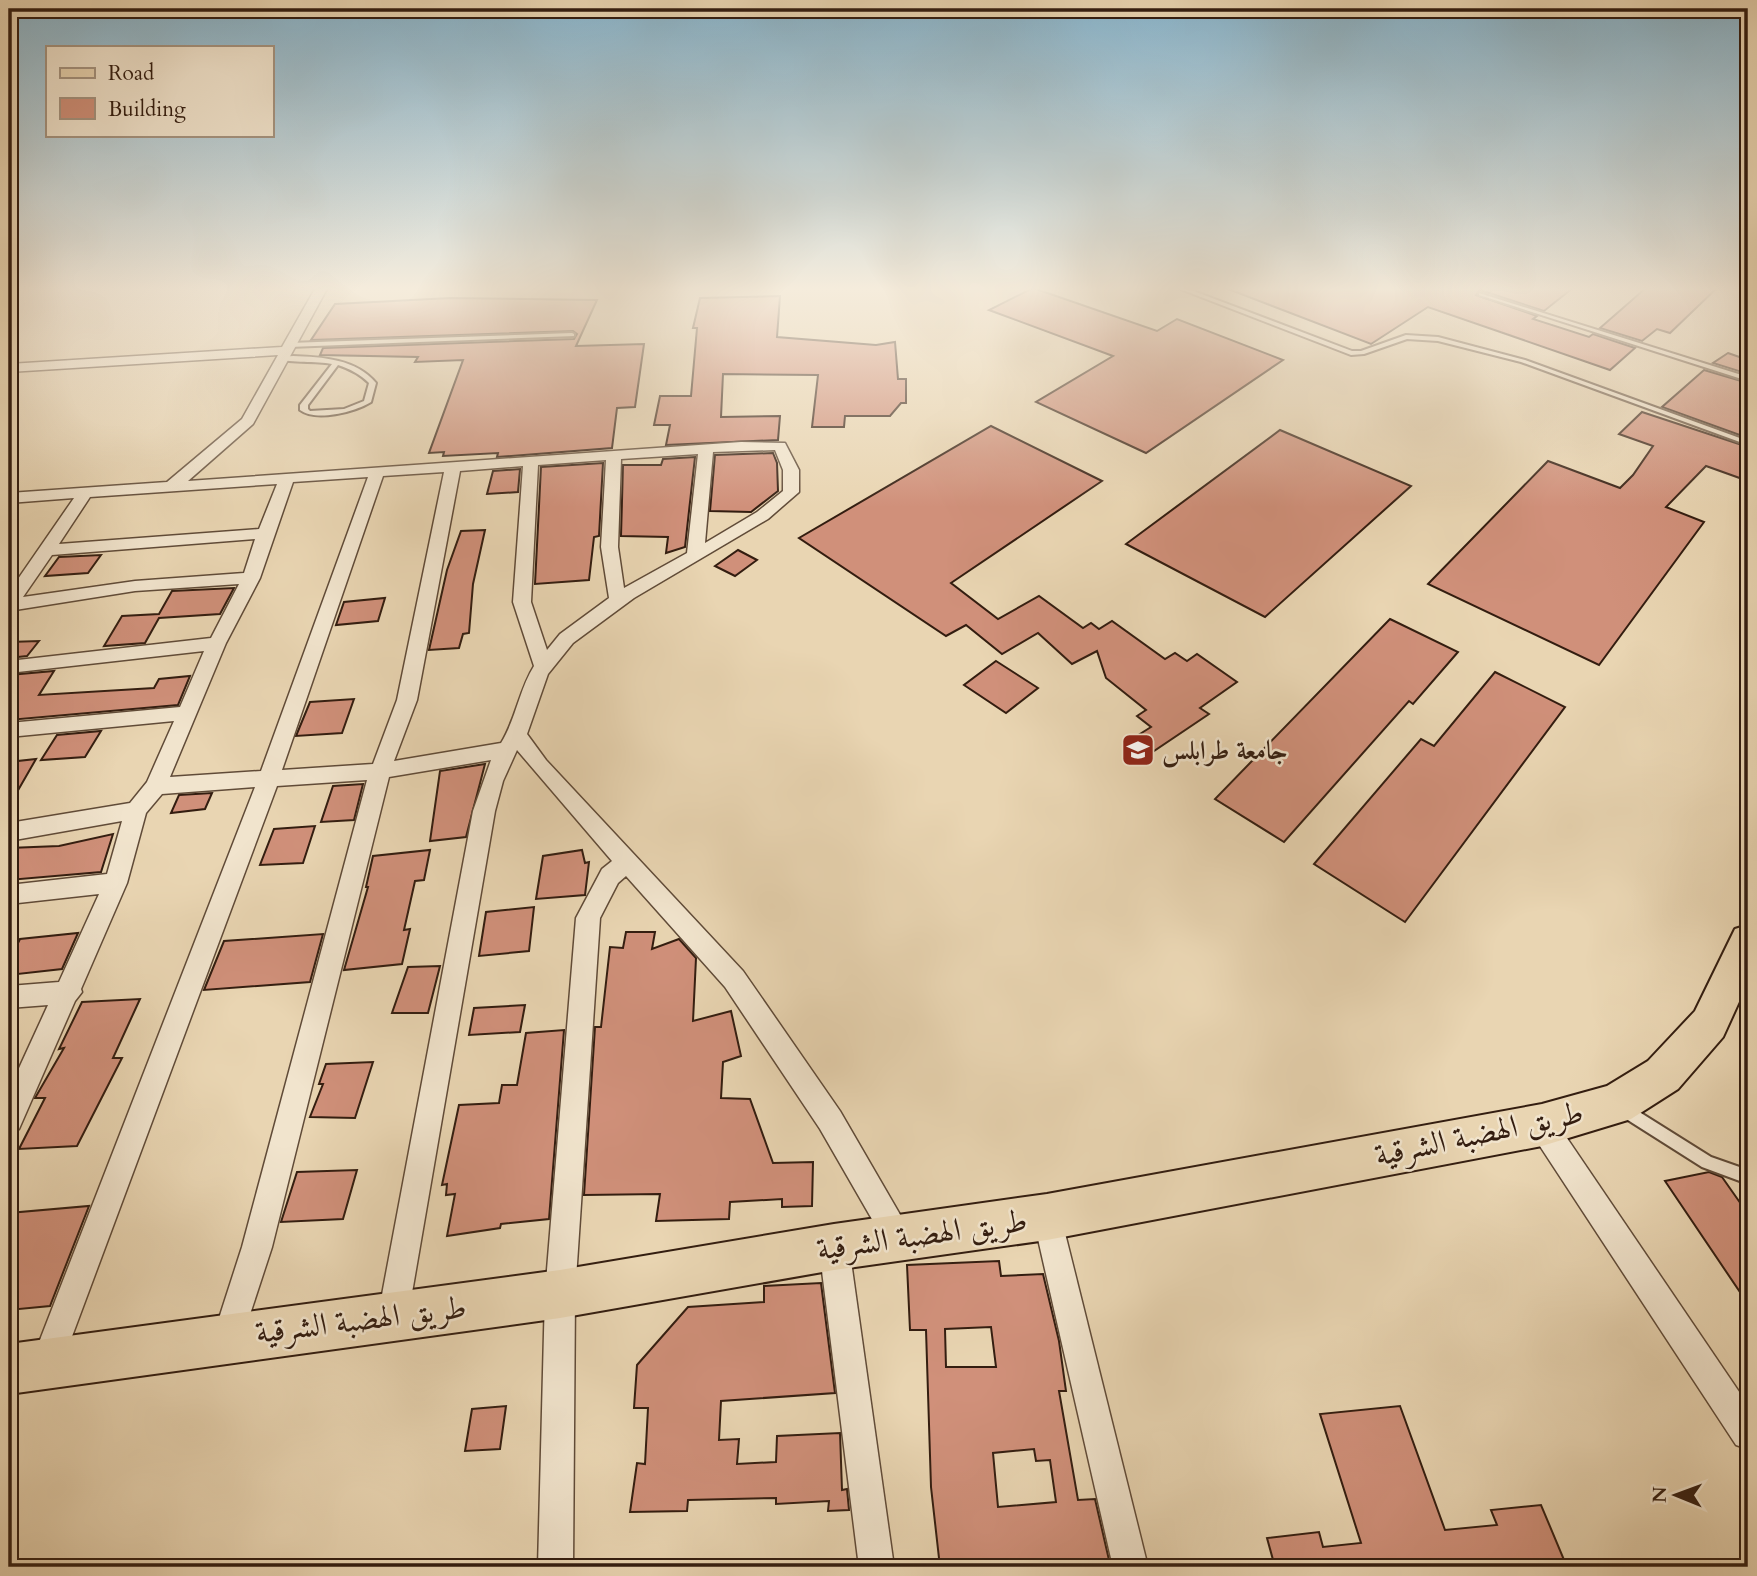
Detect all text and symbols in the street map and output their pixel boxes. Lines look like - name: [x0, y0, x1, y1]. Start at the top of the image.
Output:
- legend: [46, 46, 273, 136]
- text: Road: [108, 59, 154, 88]
- text: Building: [108, 95, 186, 124]
- school or university icon: جامعة طرابلس: [1119, 731, 1157, 769]
- place label: جامعة طرابلس: [1162, 733, 1288, 768]
- street label: طريق الهضبة الشرقية: [1371, 1090, 1587, 1178]
- street label: طريق الهضبة الشرقية: [814, 1198, 1030, 1272]
- street label: طريق الهضبة الشرقية: [253, 1285, 469, 1355]
- north arrow: [1642, 1460, 1712, 1530]
- text: N: [1647, 1486, 1673, 1503]

